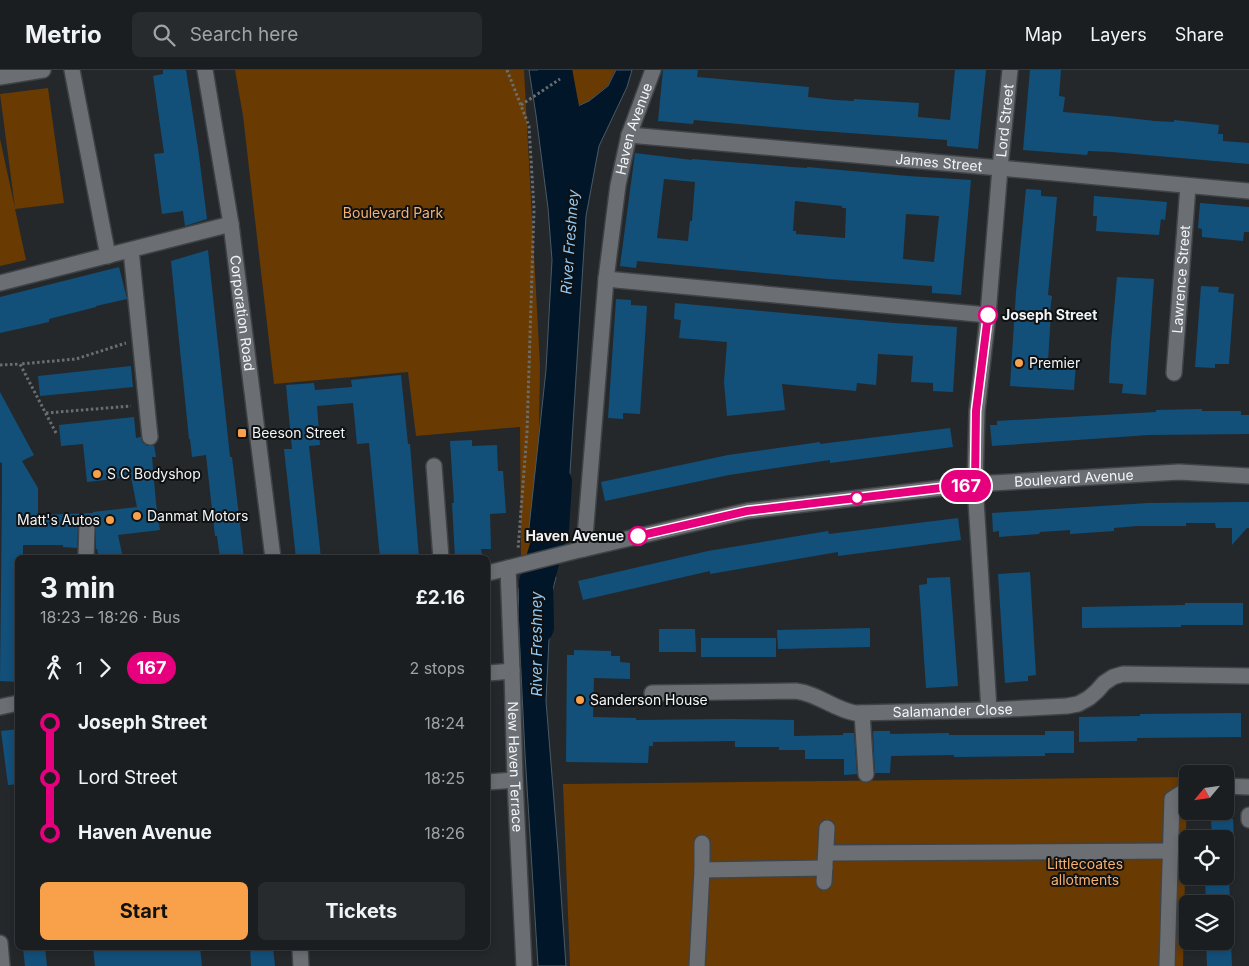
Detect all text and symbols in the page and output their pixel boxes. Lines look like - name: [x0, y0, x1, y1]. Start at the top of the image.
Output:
- search box: [132, 12, 482, 57]
- text: Metrio: [25, 20, 102, 49]
- icon: search: [150, 21, 178, 49]
- text: Search here: [190, 23, 298, 46]
- text: Map: [1025, 24, 1062, 45]
- text: Layers: [1090, 24, 1147, 45]
- text: Share: [1175, 24, 1224, 45]
- street label: Haven Avenue: [612, 80, 655, 176]
- street label: Lord Street: [992, 83, 1017, 158]
- street label: James Street: [895, 150, 983, 174]
- water label: River Freshney: [556, 188, 583, 295]
- park label: Boulevard Park: [343, 204, 443, 221]
- street label: Lawrence Street: [1168, 224, 1193, 334]
- street label: Corporation Road: [227, 254, 258, 372]
- marker: Joseph Street: [978, 305, 998, 325]
- place label: Joseph Street: [1002, 306, 1097, 323]
- place label: Premier: [1029, 354, 1080, 371]
- marker: Premier: [1013, 357, 1025, 369]
- place label: Beeson Street: [252, 424, 345, 441]
- marker: Beeson Street: [236, 427, 248, 439]
- place label: S C Bodyshop: [107, 465, 201, 482]
- street label: Boulevard Avenue: [1014, 466, 1134, 490]
- marker: S C Bodyshop: [91, 468, 103, 480]
- line badge: 167: [937, 470, 995, 502]
- text: 167: [951, 475, 981, 496]
- unlabelled marker: [850, 491, 864, 505]
- place label: Danmat Motors: [147, 507, 248, 524]
- marker: Danmat Motors: [131, 510, 143, 522]
- place label: Matt's Autos: [17, 511, 100, 528]
- marker: Matt's Autos: [104, 514, 116, 526]
- marker: Haven Avenue: [628, 526, 648, 546]
- place label: Haven Avenue: [525, 527, 624, 544]
- text: 3 min: [40, 571, 115, 605]
- text: £2.16: [416, 586, 465, 609]
- water label: River Freshney: [527, 591, 546, 696]
- text: 18:23 – 18:26 · Bus: [40, 607, 180, 627]
- icon: walk: [40, 654, 68, 682]
- icon: forward: [91, 654, 119, 682]
- text: 167: [137, 657, 166, 678]
- text: 1: [76, 658, 83, 678]
- text: 2 stops: [409, 658, 465, 678]
- place label: Sanderson House: [590, 691, 708, 708]
- marker: Sanderson House: [574, 694, 586, 706]
- street label: Salamander Close: [892, 700, 1013, 720]
- street label: New Haven Terrace: [505, 701, 527, 833]
- text: Joseph Street: [78, 711, 207, 734]
- text: 18:24: [424, 713, 465, 733]
- north arrow: [1179, 765, 1234, 820]
- map controls: [1179, 765, 1234, 950]
- text: Lord Street: [78, 766, 178, 789]
- text: 18:25: [425, 768, 465, 788]
- text: Haven Avenue: [78, 821, 212, 844]
- text: 18:26: [424, 823, 465, 843]
- button: locate: [1179, 830, 1234, 885]
- park label: Littlecoates allotments: [1047, 855, 1123, 888]
- button: Start: [40, 882, 248, 940]
- button: Tickets: [258, 882, 465, 940]
- button: layers: [1179, 895, 1234, 950]

